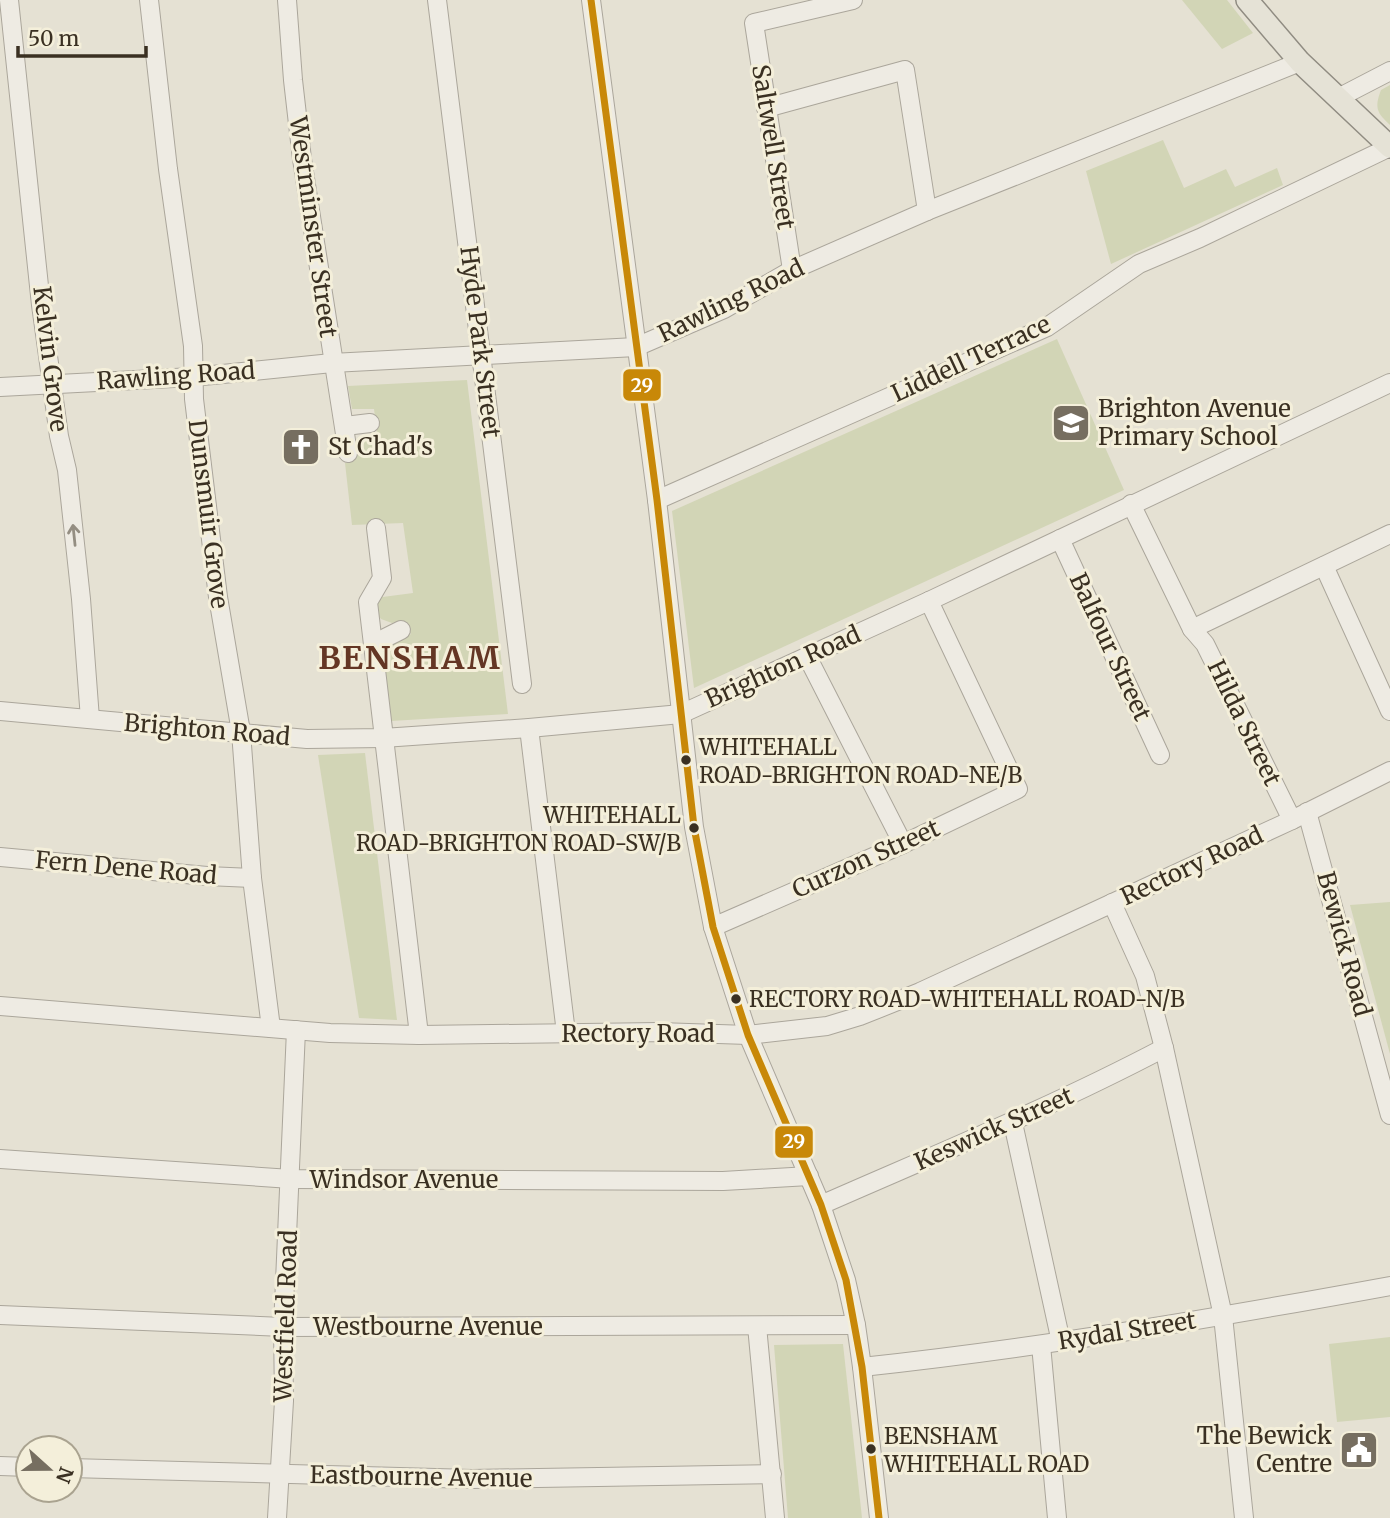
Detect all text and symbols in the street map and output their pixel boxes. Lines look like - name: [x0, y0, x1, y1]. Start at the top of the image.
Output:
- scale bar: [18, 14, 145, 58]
- text: 50 m: [28, 25, 79, 52]
- street label: Saltwell Street: [745, 62, 802, 232]
- street label: Westminster Street: [283, 113, 344, 340]
- street label: Hyde Park Street: [453, 244, 508, 440]
- street label: Rawling Road: [653, 252, 809, 349]
- street label: Kelvin Grove: [26, 284, 75, 433]
- street label: Liddell Terrace: [886, 308, 1055, 409]
- street label: Rawling Road: [96, 354, 256, 397]
- line badge: 29: [622, 368, 662, 402]
- text: 29: [631, 373, 653, 397]
- place label: Brighton Avenue Primary School: [1098, 393, 1291, 452]
- school or university icon: Brighton Avenue Primary School: [1050, 402, 1092, 444]
- street label: Dunsmuir Grove: [182, 418, 235, 610]
- church icon: St Chad's: [280, 426, 322, 468]
- place label: St Chad's: [328, 431, 433, 462]
- one-way arrow: [67, 524, 80, 546]
- street label: Balfour Street: [1063, 568, 1159, 726]
- street label: Brighton Road: [700, 618, 865, 715]
- district label: BENSHAM: [318, 638, 502, 678]
- street label: Hilda Street: [1201, 655, 1289, 791]
- street label: Brighton Road: [123, 707, 291, 752]
- place label: WHITEHALL ROAD-BRIGHTON ROAD-NE/B: [698, 733, 1023, 789]
- marker: WHITEHALL ROAD-BRIGHTON ROAD-NE/B: [679, 753, 693, 767]
- place label: WHITEHALL ROAD-BRIGHTON ROAD-SW/B: [356, 801, 681, 857]
- street label: Curzon Street: [787, 812, 945, 905]
- street label: Rectory Road: [1116, 819, 1268, 912]
- marker: WHITEHALL ROAD-BRIGHTON ROAD-SW/B: [687, 821, 701, 835]
- street label: Fern Dene Road: [34, 844, 218, 891]
- street label: Bewick Road: [1310, 868, 1379, 1020]
- place label: RECTORY ROAD-WHITEHALL ROAD-N/B: [749, 985, 1185, 1013]
- marker: RECTORY ROAD-WHITEHALL ROAD-N/B: [729, 992, 743, 1006]
- street label: Rectory Road: [561, 1018, 715, 1049]
- street label: Keswick Street: [910, 1079, 1079, 1177]
- line badge: 29: [774, 1125, 814, 1159]
- text: 29: [783, 1129, 805, 1153]
- street label: Windsor Avenue: [309, 1164, 498, 1195]
- street label: Westfield Road: [267, 1229, 304, 1404]
- street label: Rydal Street: [1056, 1304, 1199, 1357]
- street label: Westbourne Avenue: [312, 1311, 543, 1342]
- place label: The Bewick Centre: [1197, 1420, 1333, 1479]
- place label: BENSHAM WHITEHALL ROAD: [883, 1422, 1089, 1478]
- public building icon: The Bewick Centre: [1338, 1429, 1380, 1471]
- north arrow: [14, 1434, 84, 1504]
- marker: BENSHAM WHITEHALL ROAD: [864, 1442, 878, 1456]
- street label: Eastbourne Avenue: [309, 1459, 533, 1494]
- text: N: [51, 1464, 79, 1486]

